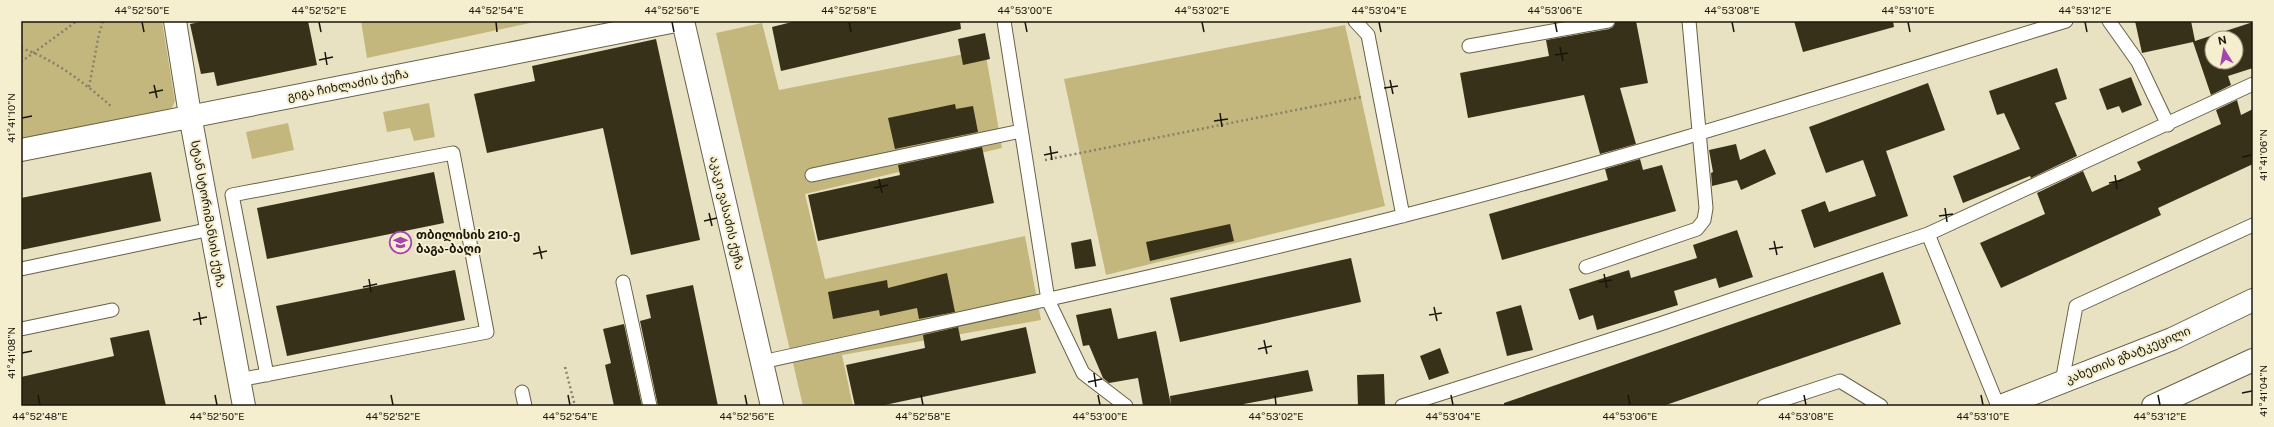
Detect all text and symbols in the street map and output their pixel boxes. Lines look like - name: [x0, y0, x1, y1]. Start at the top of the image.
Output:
- text: 44°52'50"E: [114, 4, 170, 16]
- text: 44°52'52"E: [292, 4, 346, 16]
- text: 44°52'54"E: [468, 4, 524, 16]
- text: 44°52'56"E: [644, 4, 700, 16]
- text: 44°52'58"E: [821, 4, 877, 16]
- text: 44°53'00"E: [997, 4, 1053, 16]
- text: 44°53'02"E: [1175, 4, 1229, 16]
- text: 44°53'04"E: [1351, 4, 1407, 16]
- text: 44°53'06"E: [1527, 4, 1583, 16]
- text: 44°53'08"E: [1704, 4, 1760, 16]
- text: 44°53'10"E: [1881, 4, 1935, 16]
- text: 44°53'12"E: [2059, 4, 2111, 16]
- north arrow: [2204, 30, 2244, 70]
- text: N: [2217, 33, 2227, 47]
- street label: გიგა ჩიხლაძის ქუჩა: [286, 66, 410, 105]
- text: 41°41'10"N: [5, 93, 17, 143]
- text: 41°41'06"N: [2257, 129, 2269, 181]
- street label: სტან სტორიმანსის ქუჩა: [188, 139, 228, 289]
- street label: აკაკი ვასაძის ქუჩა: [707, 155, 747, 271]
- place label: თბილისის 210-ე ბაგა-ბაღი: [416, 228, 520, 256]
- school or university icon: თბილისის 210-ე ბაგა-ბაღი: [388, 229, 414, 255]
- street label: კახეთის გზატკეცილი: [2063, 323, 2193, 387]
- text: 41°41'08"N: [5, 327, 17, 379]
- text: 41°41'04"N: [2257, 365, 2269, 417]
- text: 44°52'48"E: [12, 410, 68, 422]
- text: 44°52'50"E: [189, 410, 245, 422]
- text: 44°52'52"E: [366, 410, 420, 422]
- text: 44°52'54"E: [542, 410, 598, 422]
- text: 44°52'56"E: [719, 410, 775, 422]
- text: 44°52'58"E: [895, 410, 951, 422]
- text: 44°53'00"E: [1072, 410, 1128, 422]
- text: 44°53'02"E: [1249, 410, 1303, 422]
- text: 44°53'04"E: [1425, 410, 1481, 422]
- text: 44°53'06"E: [1602, 410, 1658, 422]
- text: 44°53'08"E: [1778, 410, 1834, 422]
- text: 44°53'10"E: [1956, 410, 2010, 422]
- text: 44°53'12"E: [2134, 410, 2186, 422]

